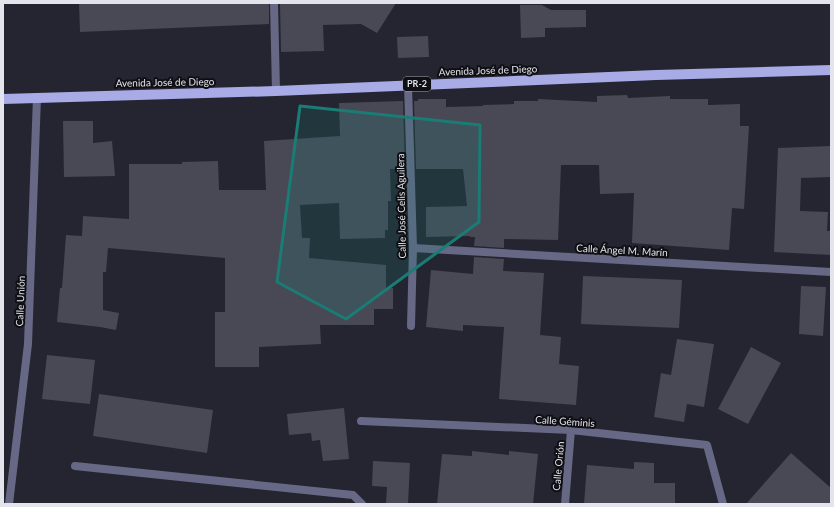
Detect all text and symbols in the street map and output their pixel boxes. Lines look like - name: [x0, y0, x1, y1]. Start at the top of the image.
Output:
- street label: Avenida José de Diego: [438, 62, 538, 78]
- street label: Avenida José de Diego: [116, 75, 215, 89]
- road number: PR-2: [403, 77, 431, 91]
- street label: Calle José Celis Aguilera: [394, 153, 408, 259]
- street label: Calle Ángel M. Marín: [576, 242, 668, 258]
- street label: Calle Unión: [13, 275, 27, 327]
- street label: Calle Géminis: [535, 413, 595, 429]
- street label: Calle Orión: [550, 441, 566, 491]

